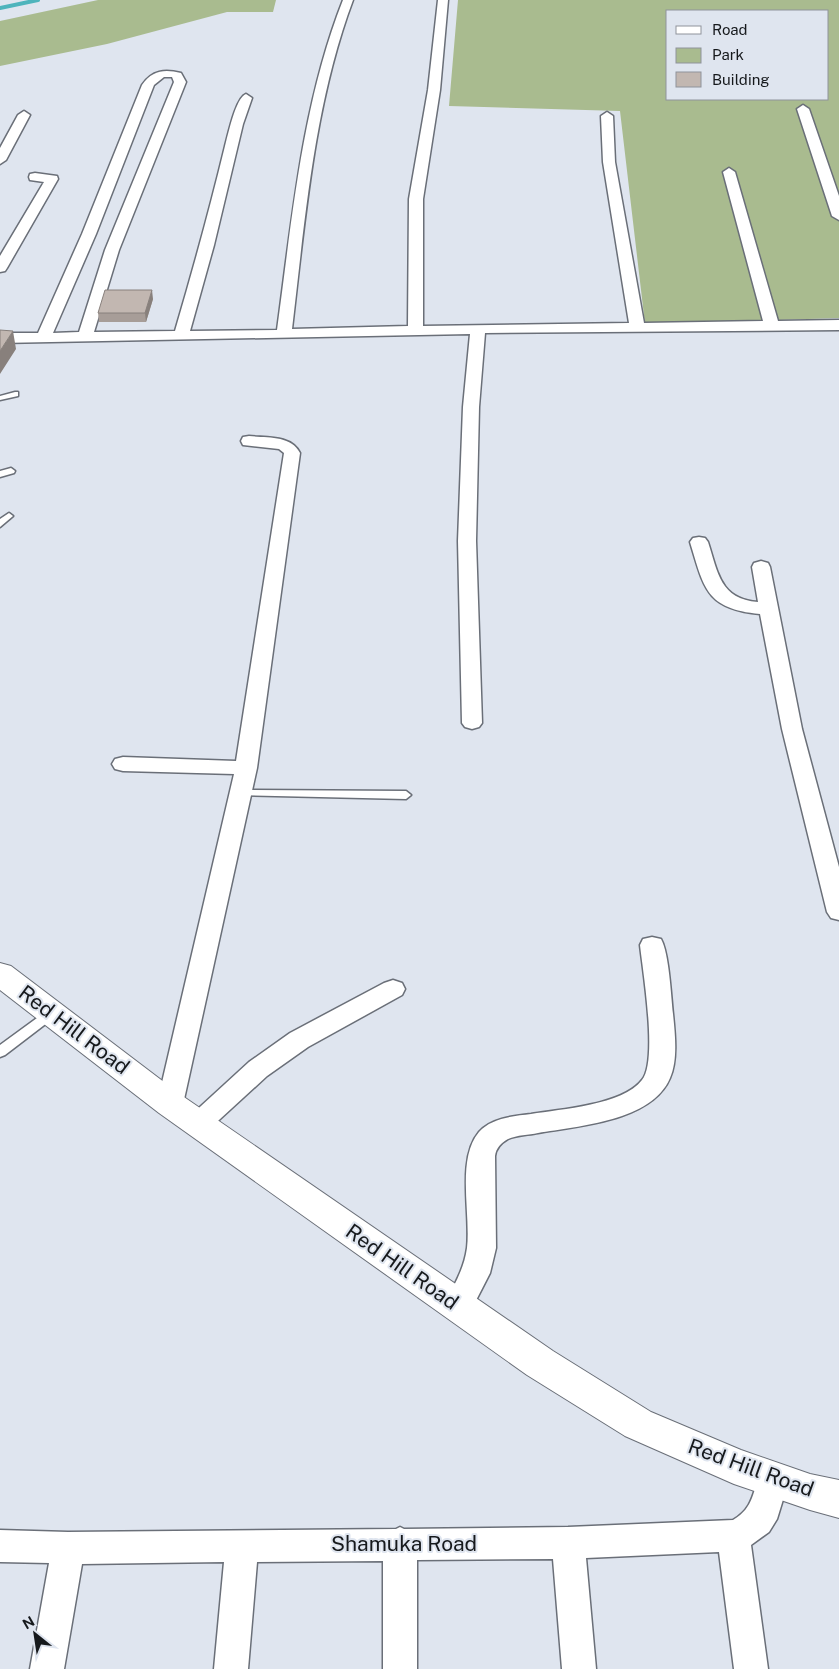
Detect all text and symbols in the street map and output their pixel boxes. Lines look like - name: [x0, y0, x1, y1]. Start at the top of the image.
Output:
- legend: [666, 10, 829, 100]
- text: Road: [712, 21, 748, 38]
- text: Park: [712, 46, 744, 63]
- text: Building: [712, 71, 770, 88]
- street label: Red Hill Road: [14, 980, 135, 1079]
- street label: Red Hill Road: [341, 1218, 464, 1315]
- street label: Red Hill Road: [685, 1433, 817, 1502]
- street label: Shamuka Road: [331, 1531, 477, 1556]
- north arrow: [10, 1609, 60, 1659]
- text: N: [20, 1613, 37, 1632]

